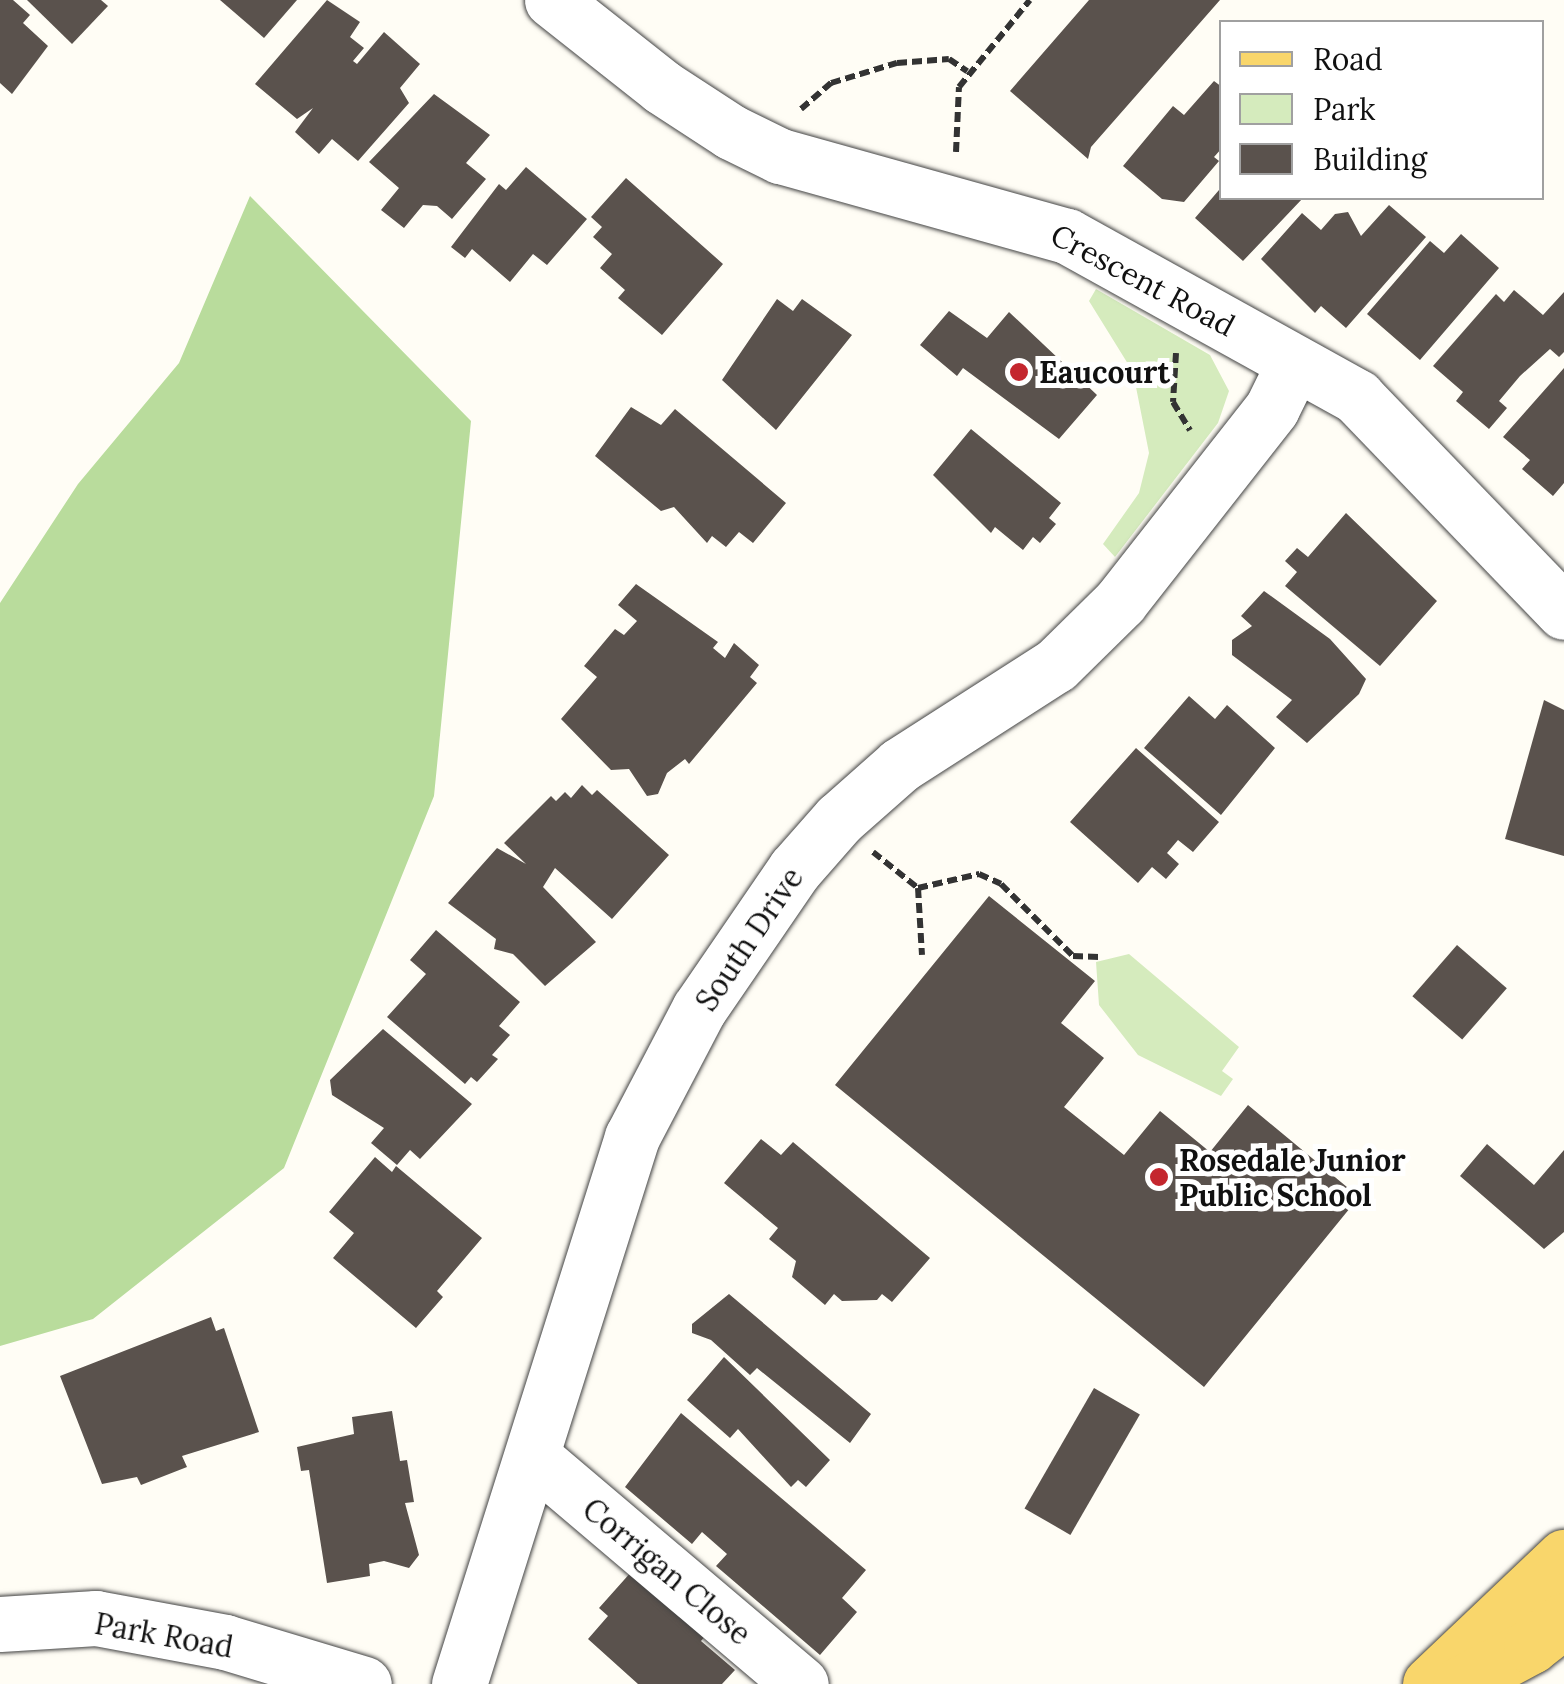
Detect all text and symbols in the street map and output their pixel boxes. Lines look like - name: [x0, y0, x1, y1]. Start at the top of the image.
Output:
- legend: [1219, 20, 1544, 200]
- text: Road: [1313, 40, 1383, 78]
- text: Park: [1313, 90, 1375, 128]
- text: Building: [1313, 140, 1427, 178]
- street label: Crescent Road: [1045, 216, 1241, 344]
- place label: Eaucourt: [1039, 354, 1170, 390]
- marker: Eaucourt: [1008, 361, 1030, 383]
- street label: South Drive: [688, 861, 810, 1017]
- place label: Rosedale Junior Public School: [1179, 1142, 1406, 1212]
- marker: Rosedale Junior Public School: [1148, 1166, 1170, 1188]
- street label: Corrigan Close: [576, 1490, 758, 1652]
- street label: Park Road: [92, 1605, 236, 1665]

